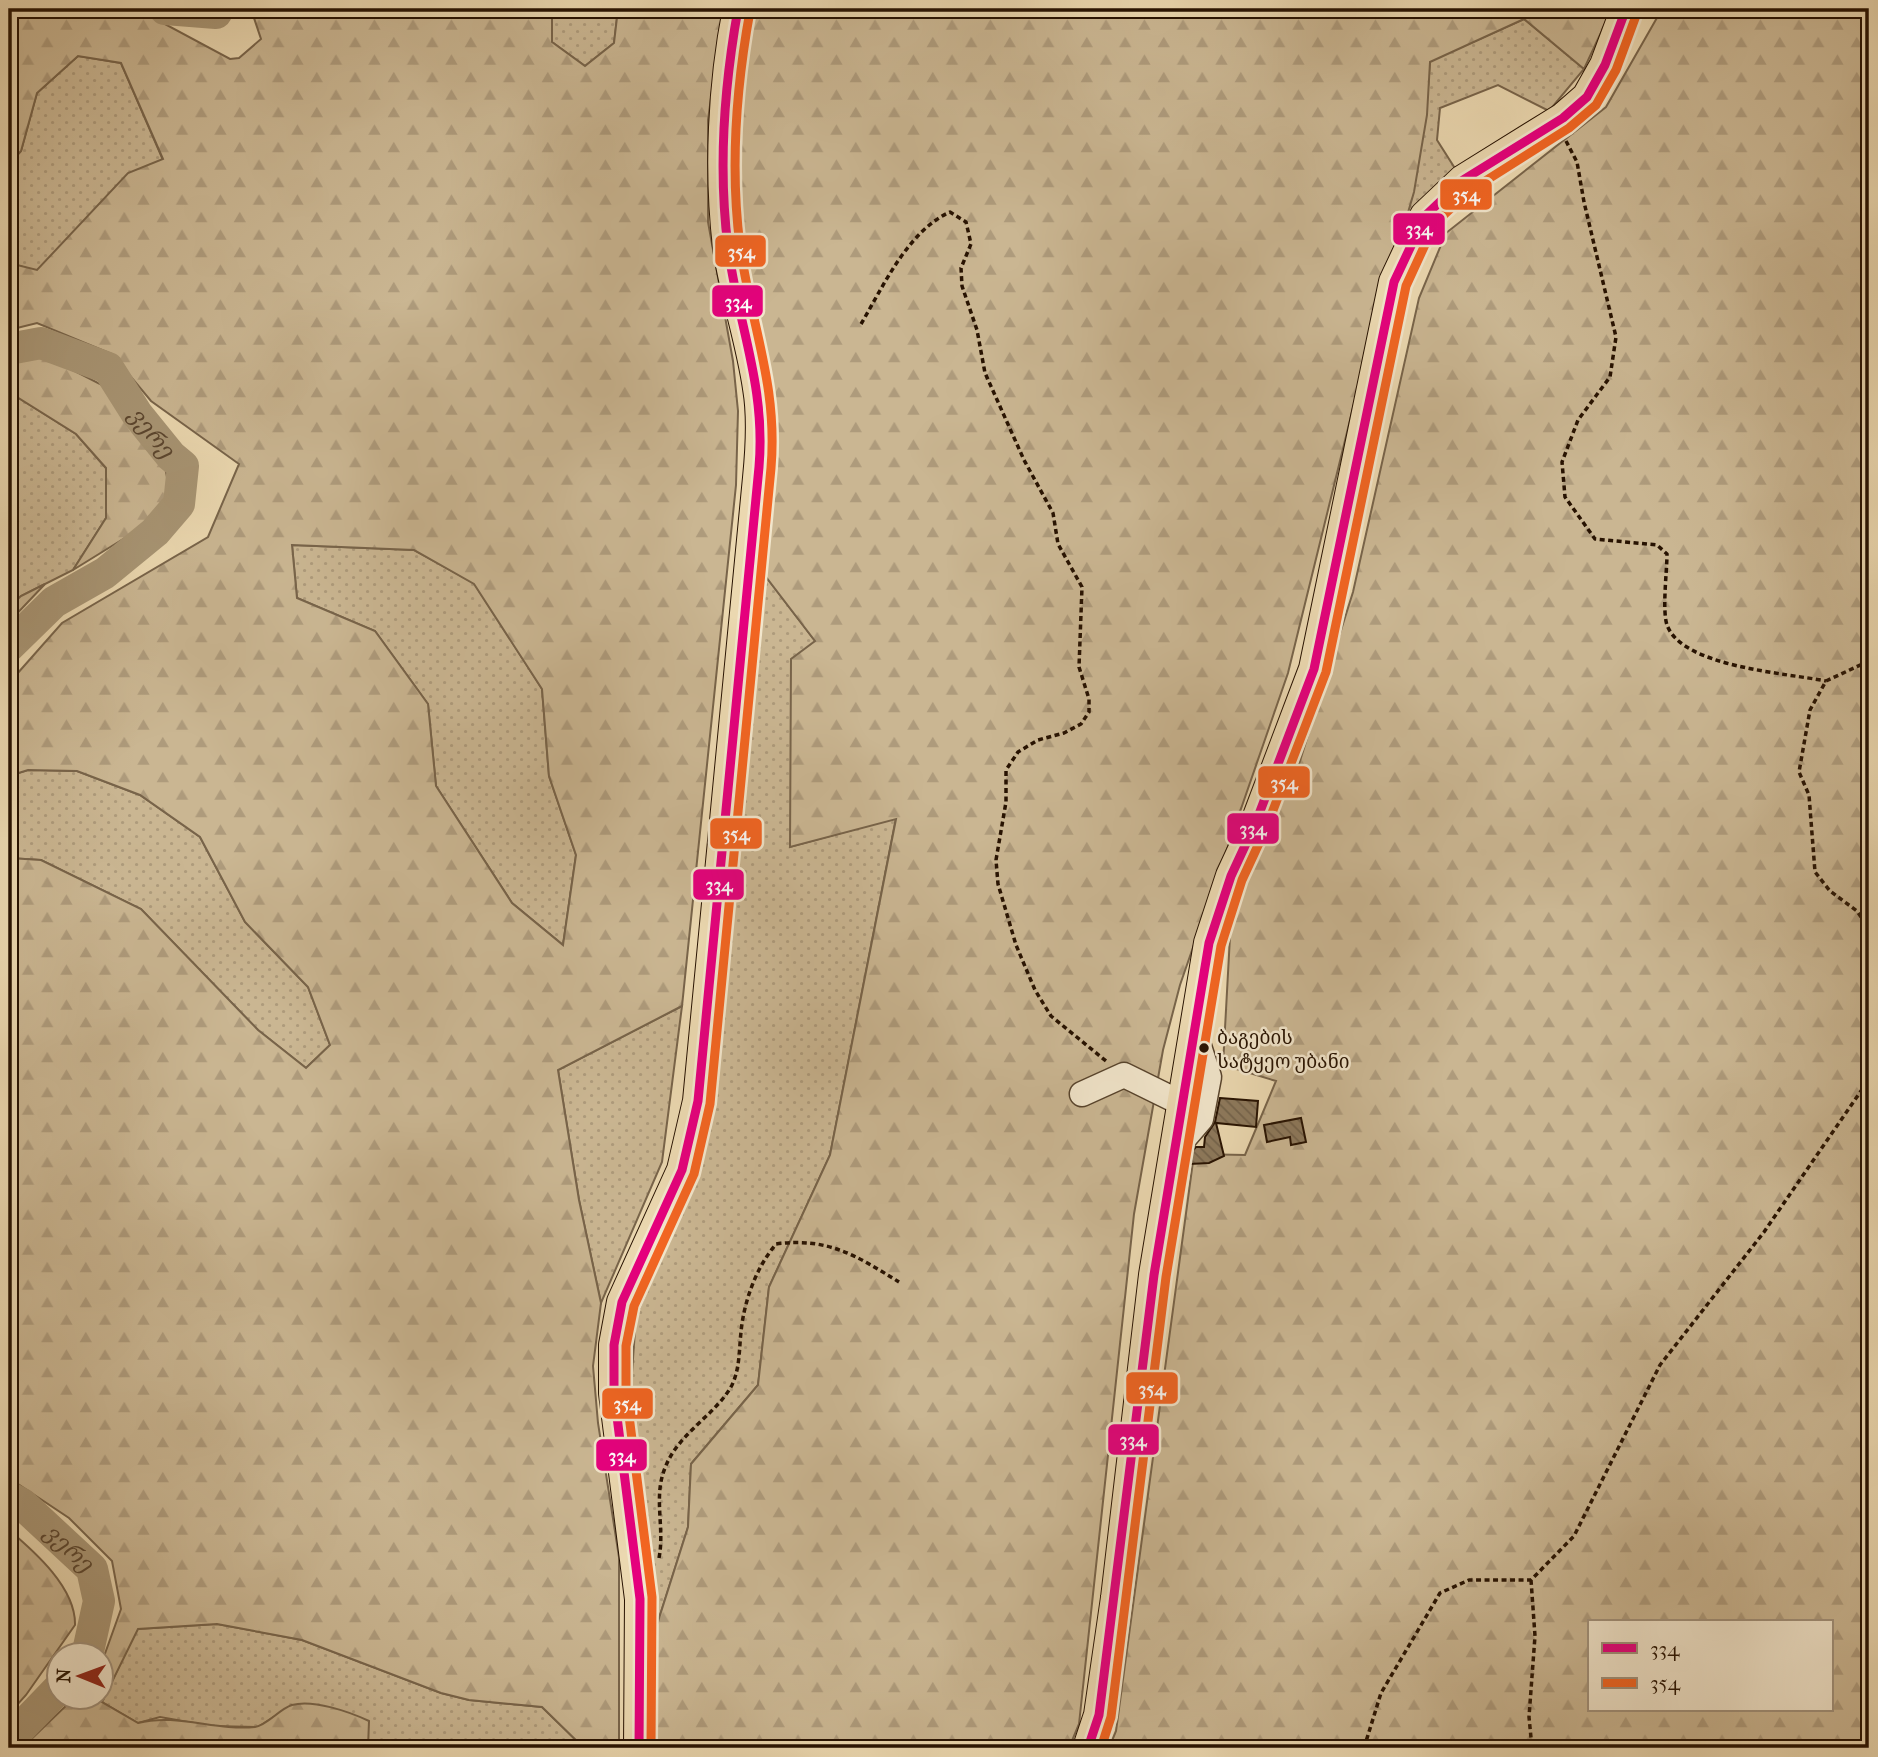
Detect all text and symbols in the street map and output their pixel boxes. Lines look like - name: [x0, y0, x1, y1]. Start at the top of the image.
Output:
- line badge: 354: [1439, 178, 1493, 211]
- text: 354: [1452, 184, 1480, 206]
- line badge: 334: [1392, 212, 1446, 246]
- text: 334: [1406, 218, 1433, 240]
- line badge: 354: [714, 234, 767, 268]
- text: 354: [727, 241, 755, 263]
- line badge: 334: [711, 284, 764, 318]
- text: 334: [725, 291, 752, 313]
- water label: ვერე: [123, 402, 181, 464]
- line badge: 354: [1257, 765, 1311, 799]
- text: 354: [1270, 772, 1298, 794]
- line badge: 334: [1226, 812, 1280, 845]
- line badge: 354: [709, 817, 763, 850]
- text: 334: [1240, 818, 1267, 840]
- text: 354: [722, 823, 750, 845]
- line badge: 334: [692, 868, 745, 901]
- text: 334: [706, 874, 733, 896]
- place label: ბაგების სატყეო უბანი: [1217, 1027, 1349, 1073]
- marker: ბაგების სატყეო უბანი: [1197, 1041, 1211, 1055]
- line badge: 354: [1125, 1371, 1179, 1405]
- text: 354: [1138, 1378, 1166, 1400]
- line badge: 354: [601, 1387, 654, 1420]
- text: 354: [613, 1393, 641, 1415]
- line badge: 334: [1107, 1423, 1160, 1456]
- text: 334: [1120, 1429, 1147, 1451]
- line badge: 334: [595, 1438, 648, 1472]
- text: 334: [609, 1445, 636, 1467]
- water label: ვერე: [39, 1519, 100, 1578]
- legend: [1588, 1620, 1832, 1712]
- text: 334: [1650, 1637, 1680, 1661]
- north arrow: [46, 1642, 116, 1712]
- text: N: [53, 1668, 75, 1683]
- text: 354: [1650, 1671, 1681, 1695]

